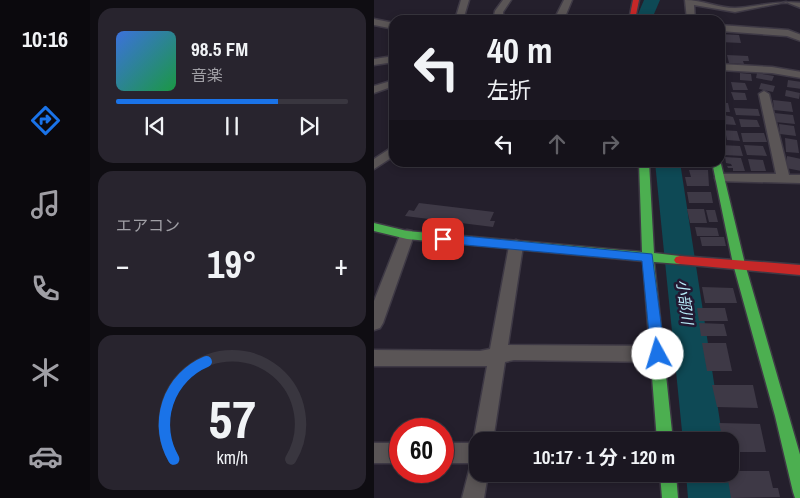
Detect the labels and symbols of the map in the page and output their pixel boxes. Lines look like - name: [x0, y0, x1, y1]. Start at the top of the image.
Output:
- pin: [422, 218, 464, 260]
- water label: 小部川: [672, 278, 698, 328]
- position arrow: [631, 327, 683, 379]
- speed limit sign: 60: [389, 418, 454, 483]

